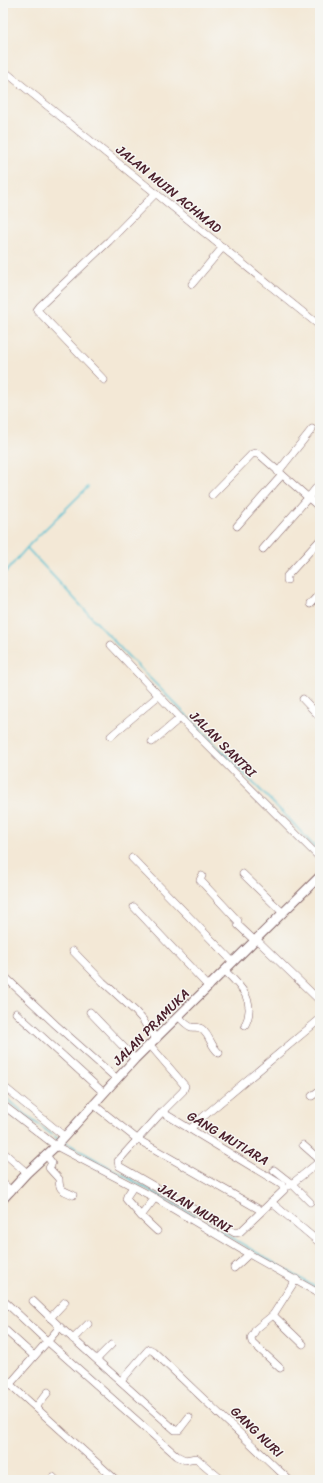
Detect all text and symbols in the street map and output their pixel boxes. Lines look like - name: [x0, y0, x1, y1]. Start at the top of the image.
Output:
- street label: JALAN MUIN ACHMAD: [110, 138, 227, 239]
- street label: JALAN SANTRI: [183, 704, 262, 783]
- street label: JALAN PRAMUKA: [106, 983, 195, 1072]
- street label: GANG MUTIARA: [183, 1104, 273, 1172]
- street label: JALAN MURNI: [153, 1176, 237, 1240]
- street label: GANG NURI: [225, 1401, 289, 1463]

